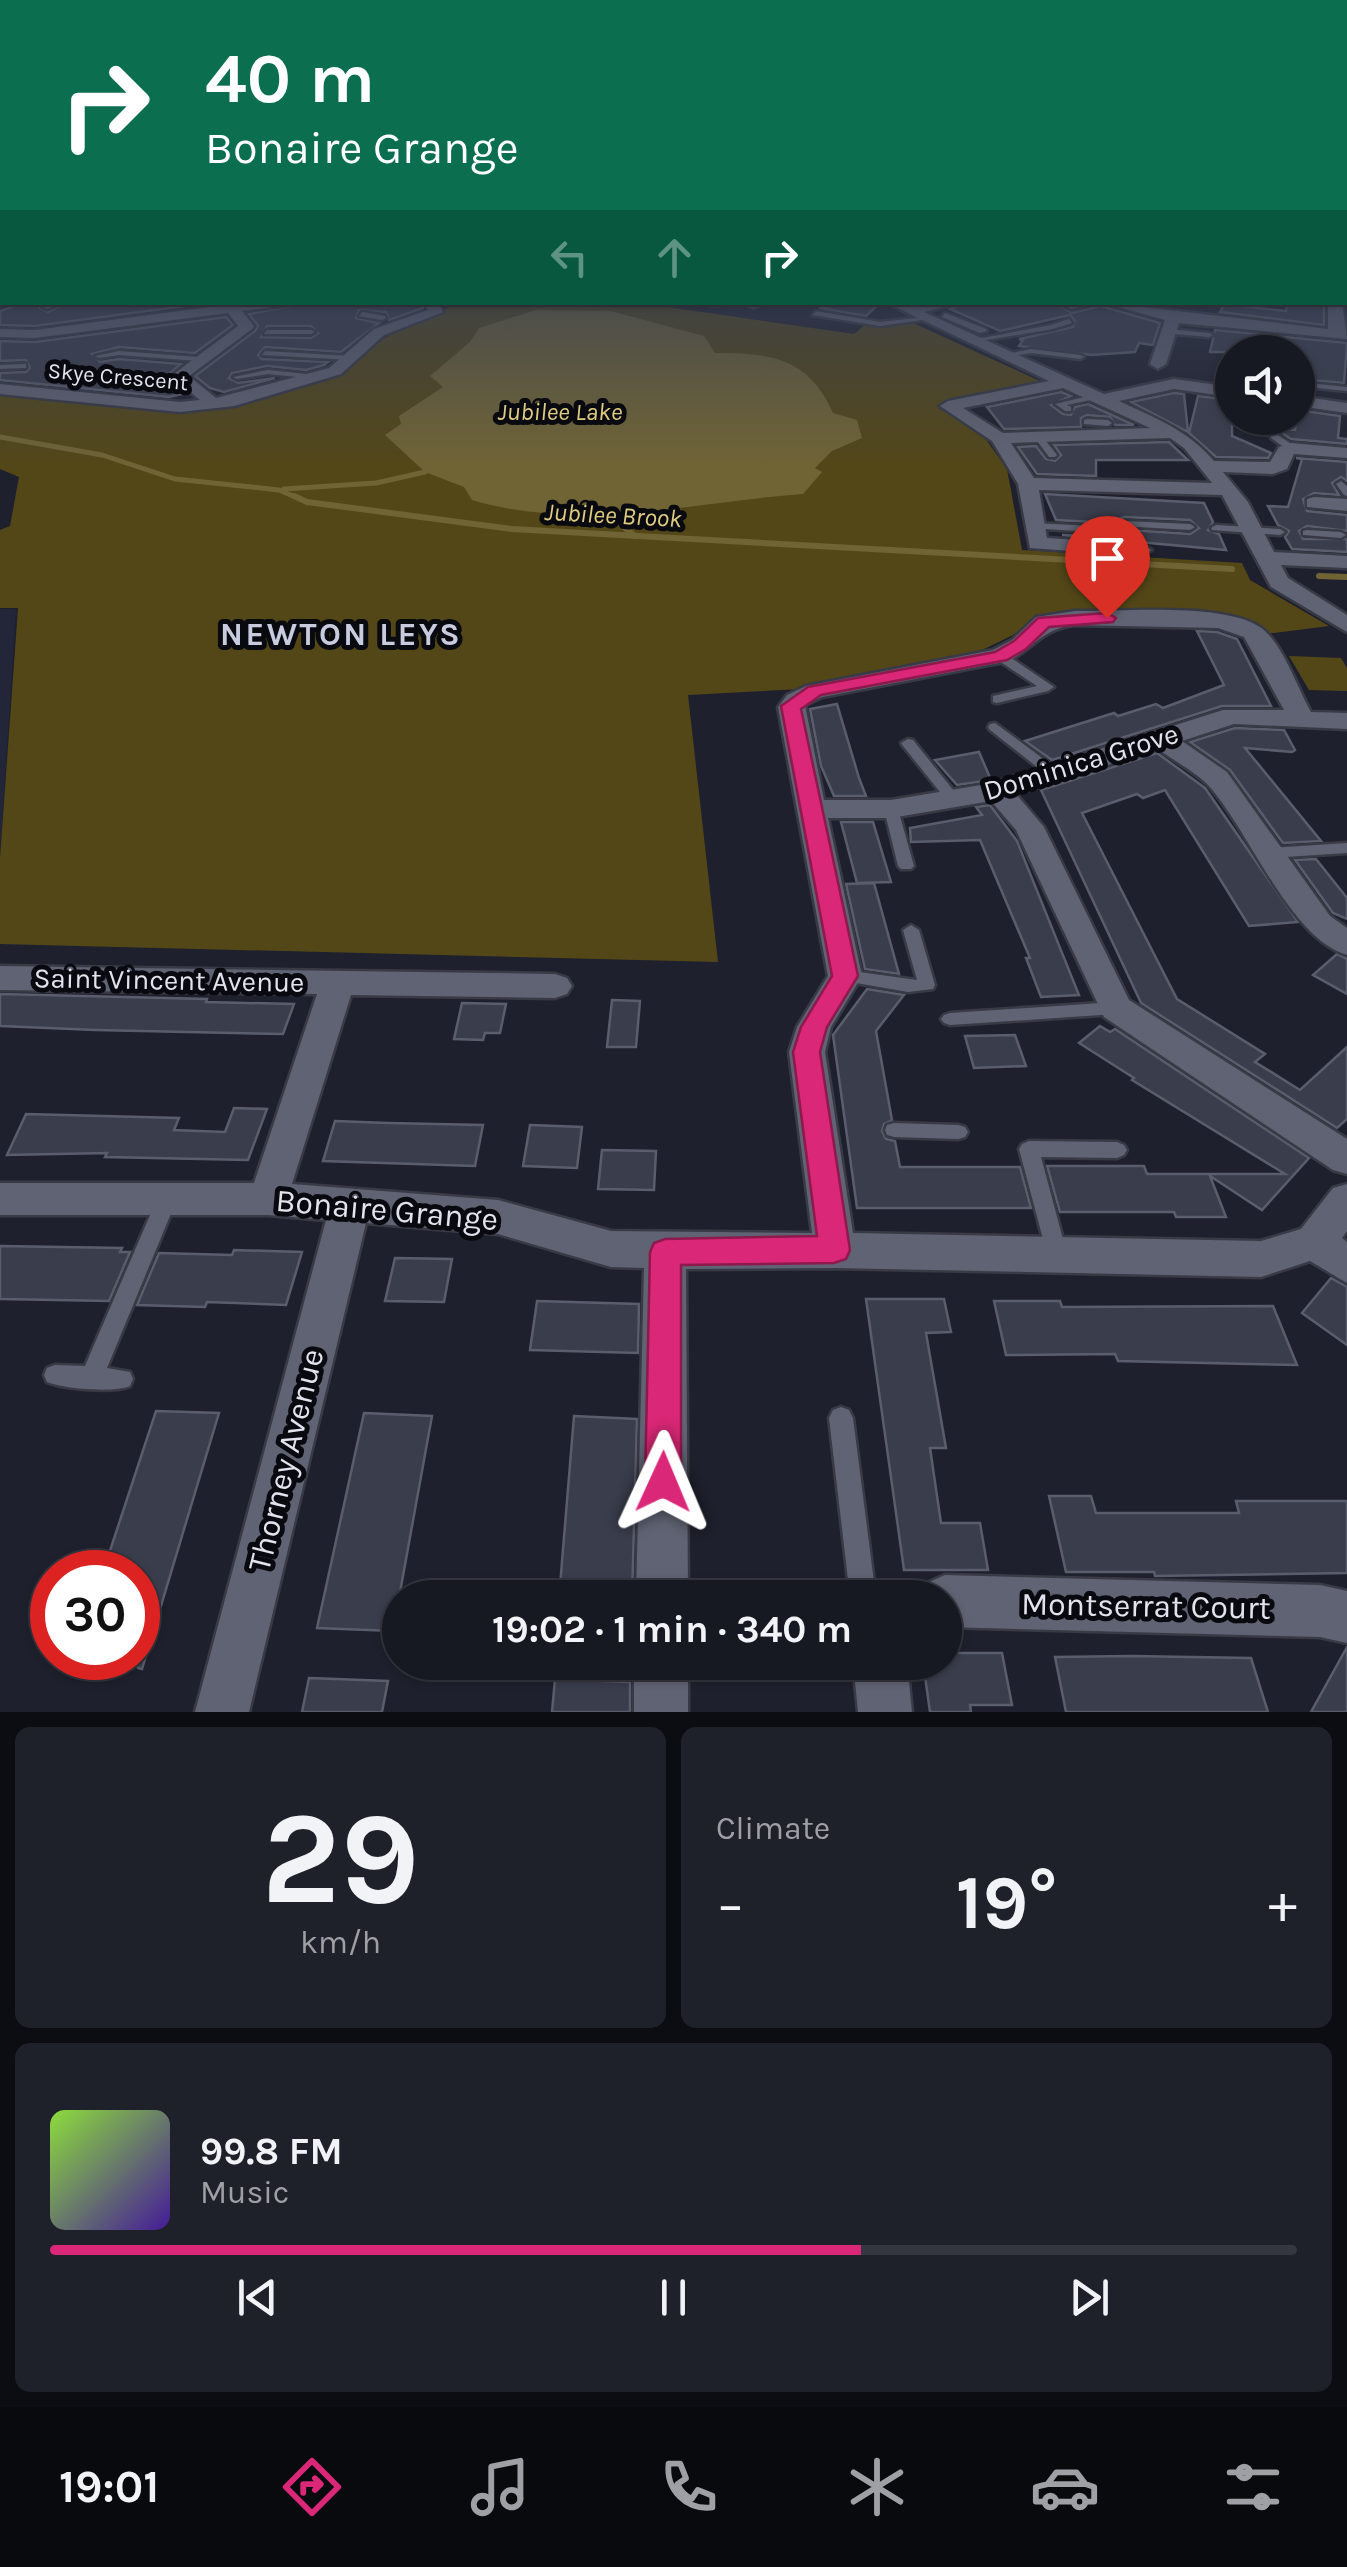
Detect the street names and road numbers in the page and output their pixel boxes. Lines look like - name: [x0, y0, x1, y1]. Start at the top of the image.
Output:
- street label: Skye Crescent: [47, 358, 189, 396]
- street label: Dominica Grove: [980, 717, 1182, 807]
- street label: Saint Vincent Avenue: [33, 961, 305, 999]
- street label: Bonaire Grange: [274, 1182, 500, 1238]
- street label: Thorney Avenue: [240, 1345, 332, 1575]
- street label: Montserrat Court: [1021, 1585, 1271, 1627]

